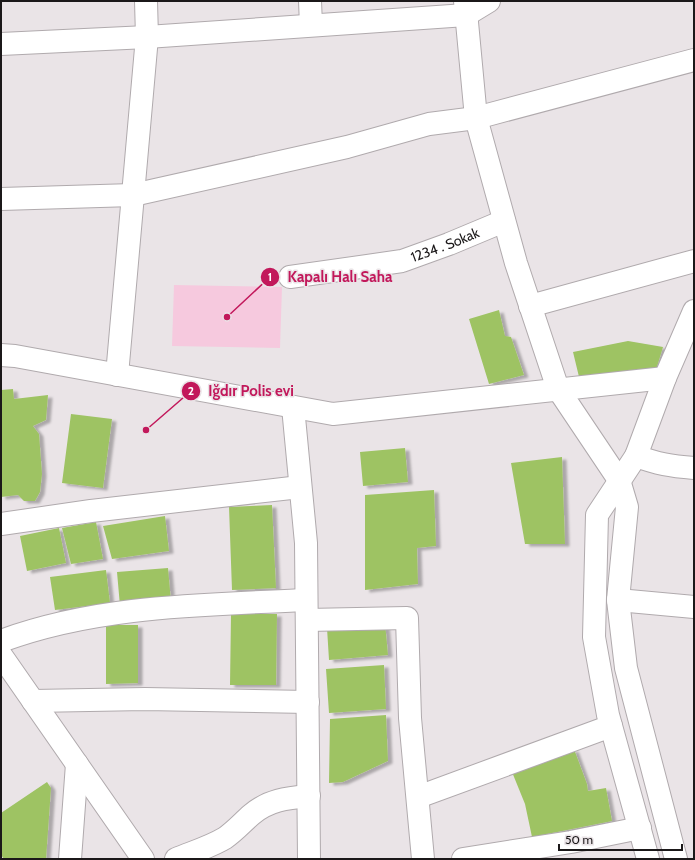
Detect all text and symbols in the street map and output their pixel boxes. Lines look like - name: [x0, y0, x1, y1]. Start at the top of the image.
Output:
- street label: 1234 . Sokak: [408, 223, 483, 266]
- callout: Kapalı Halı Saha: [260, 263, 401, 290]
- text: Kapalı Halı Saha: [288, 268, 393, 286]
- text: 1: [268, 269, 272, 284]
- callout: Iğdır Polis evi: [181, 378, 302, 405]
- text: Iğdır Polis evi: [208, 382, 294, 400]
- text: 2: [188, 383, 194, 398]
- scale bar: [559, 826, 682, 852]
- text: 50 m: [565, 832, 593, 847]

